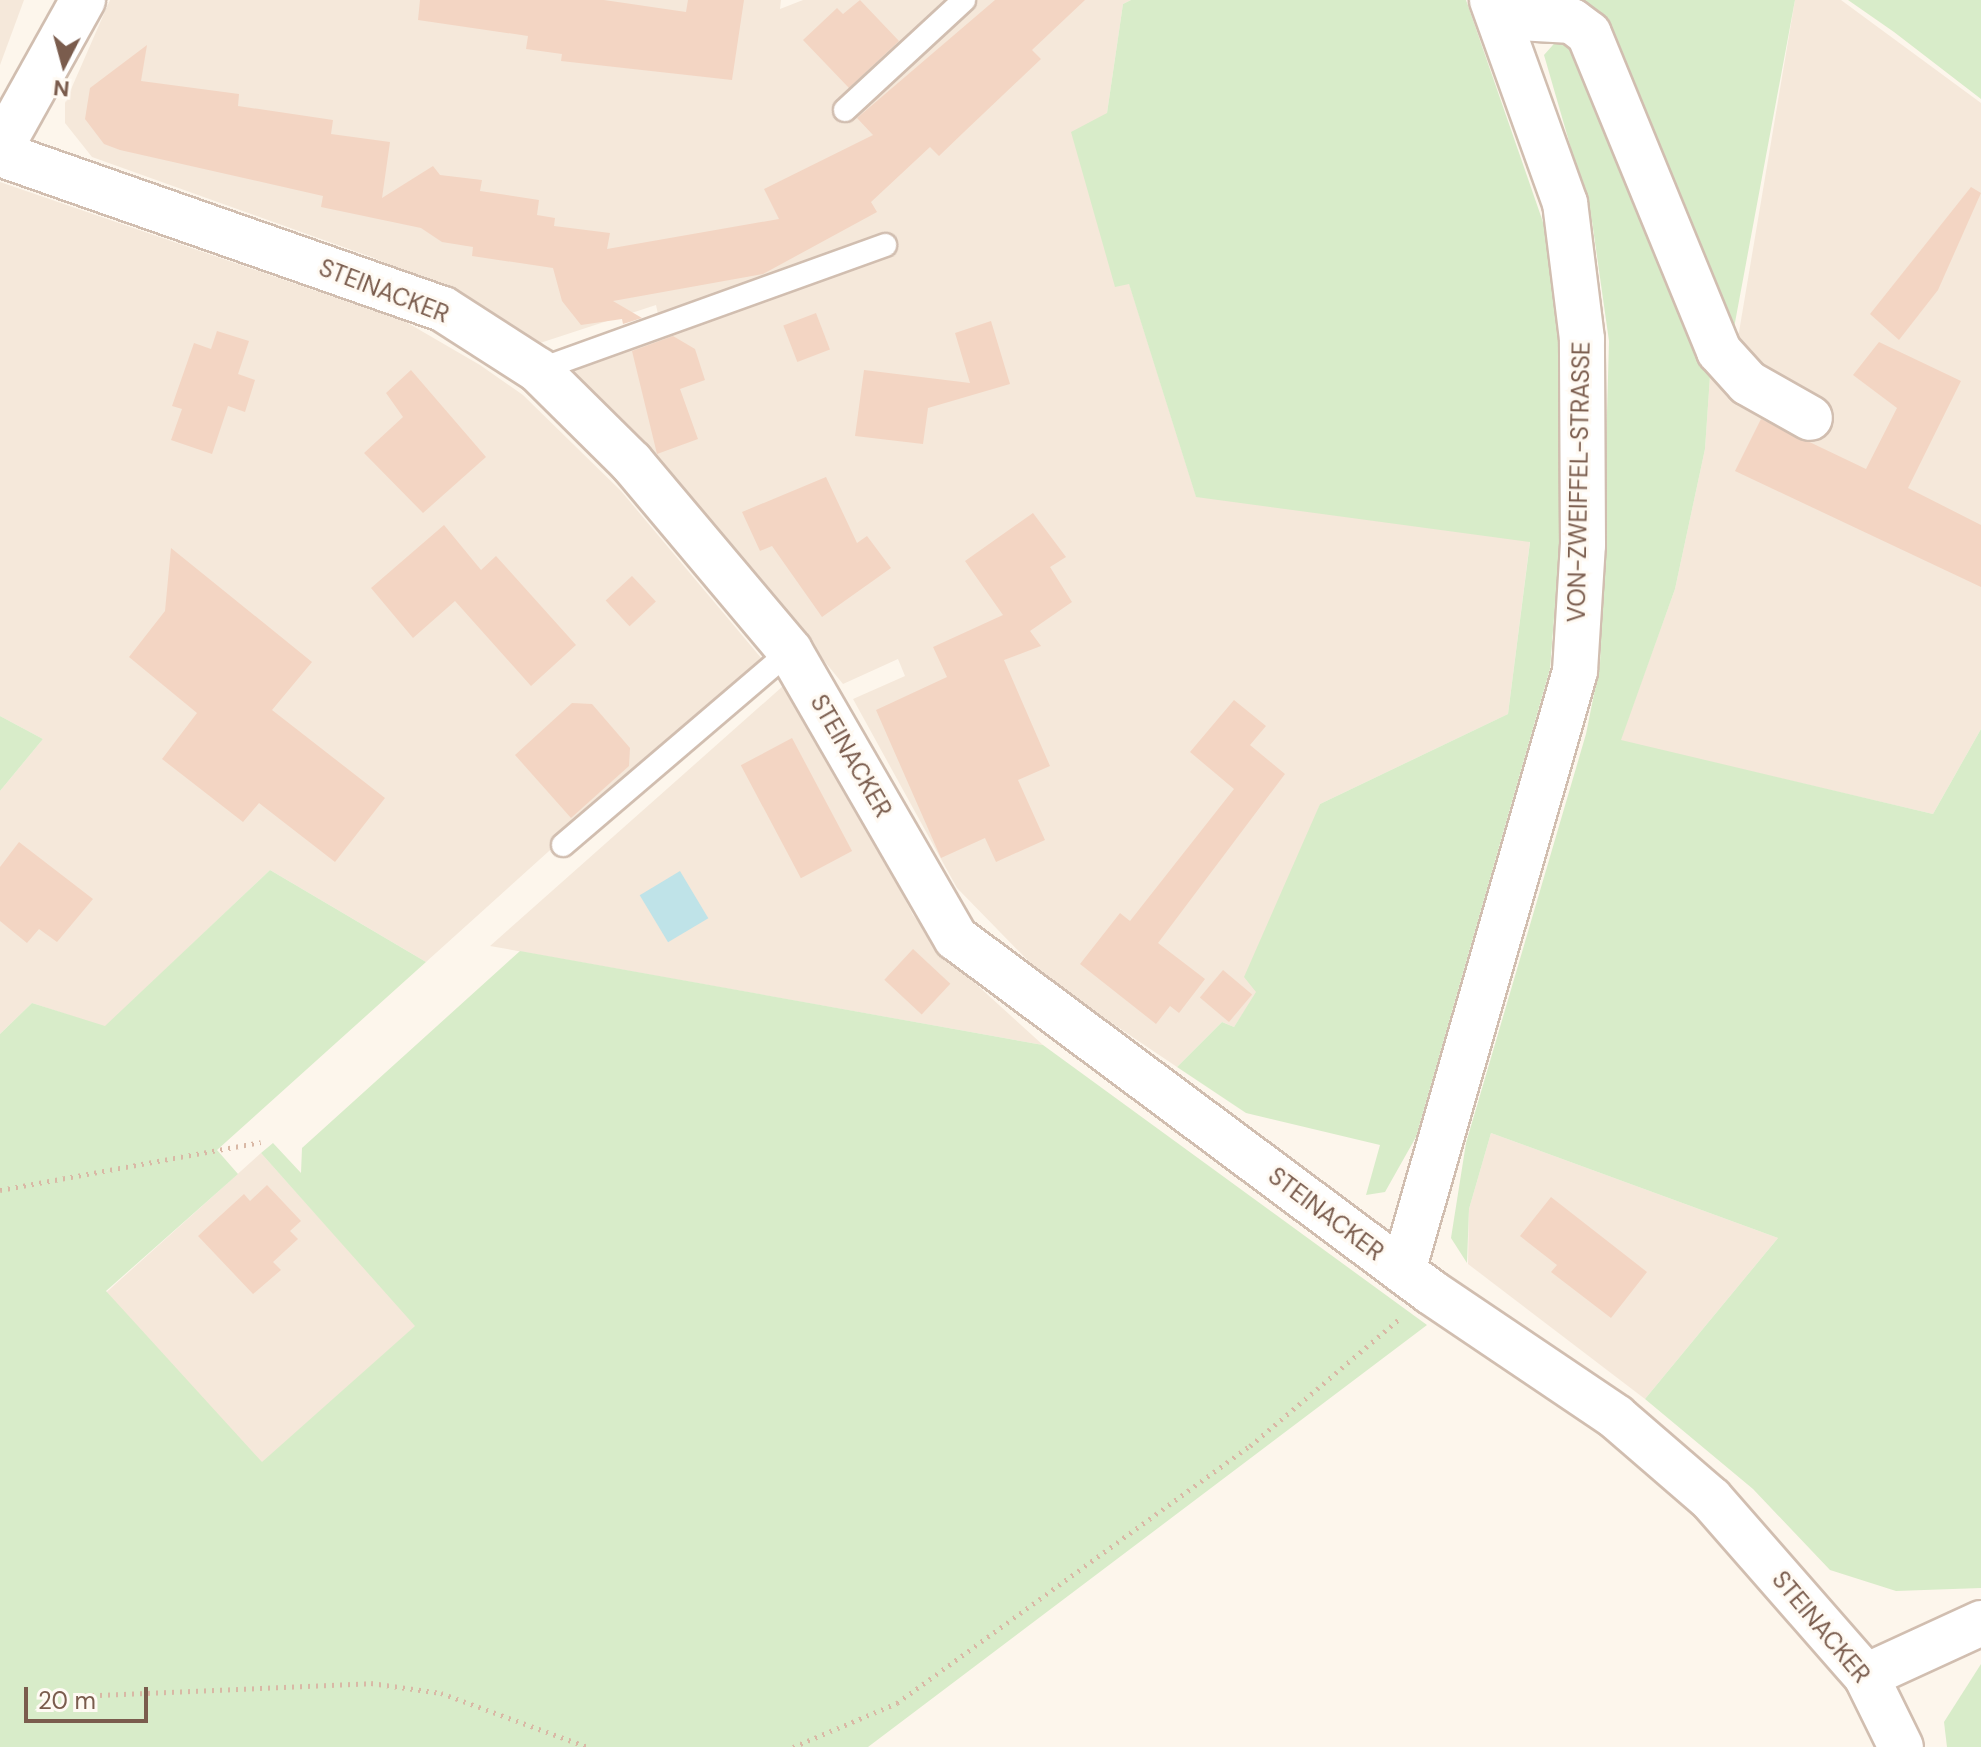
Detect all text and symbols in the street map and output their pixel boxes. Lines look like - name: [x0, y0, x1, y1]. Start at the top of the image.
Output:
- north arrow: [24, 24, 104, 104]
- text: N: [52, 73, 71, 104]
- street label: STEINACKER: [315, 253, 453, 329]
- street label: VON-ZWEIFFEL-STRASSE: [1562, 341, 1596, 623]
- street label: STEINACKER: [804, 690, 898, 822]
- street label: STEINACKER: [1263, 1161, 1389, 1267]
- street label: STEINACKER: [1766, 1565, 1876, 1689]
- scale bar: [28, 1671, 152, 1721]
- text: 20 m: [38, 1685, 96, 1716]

